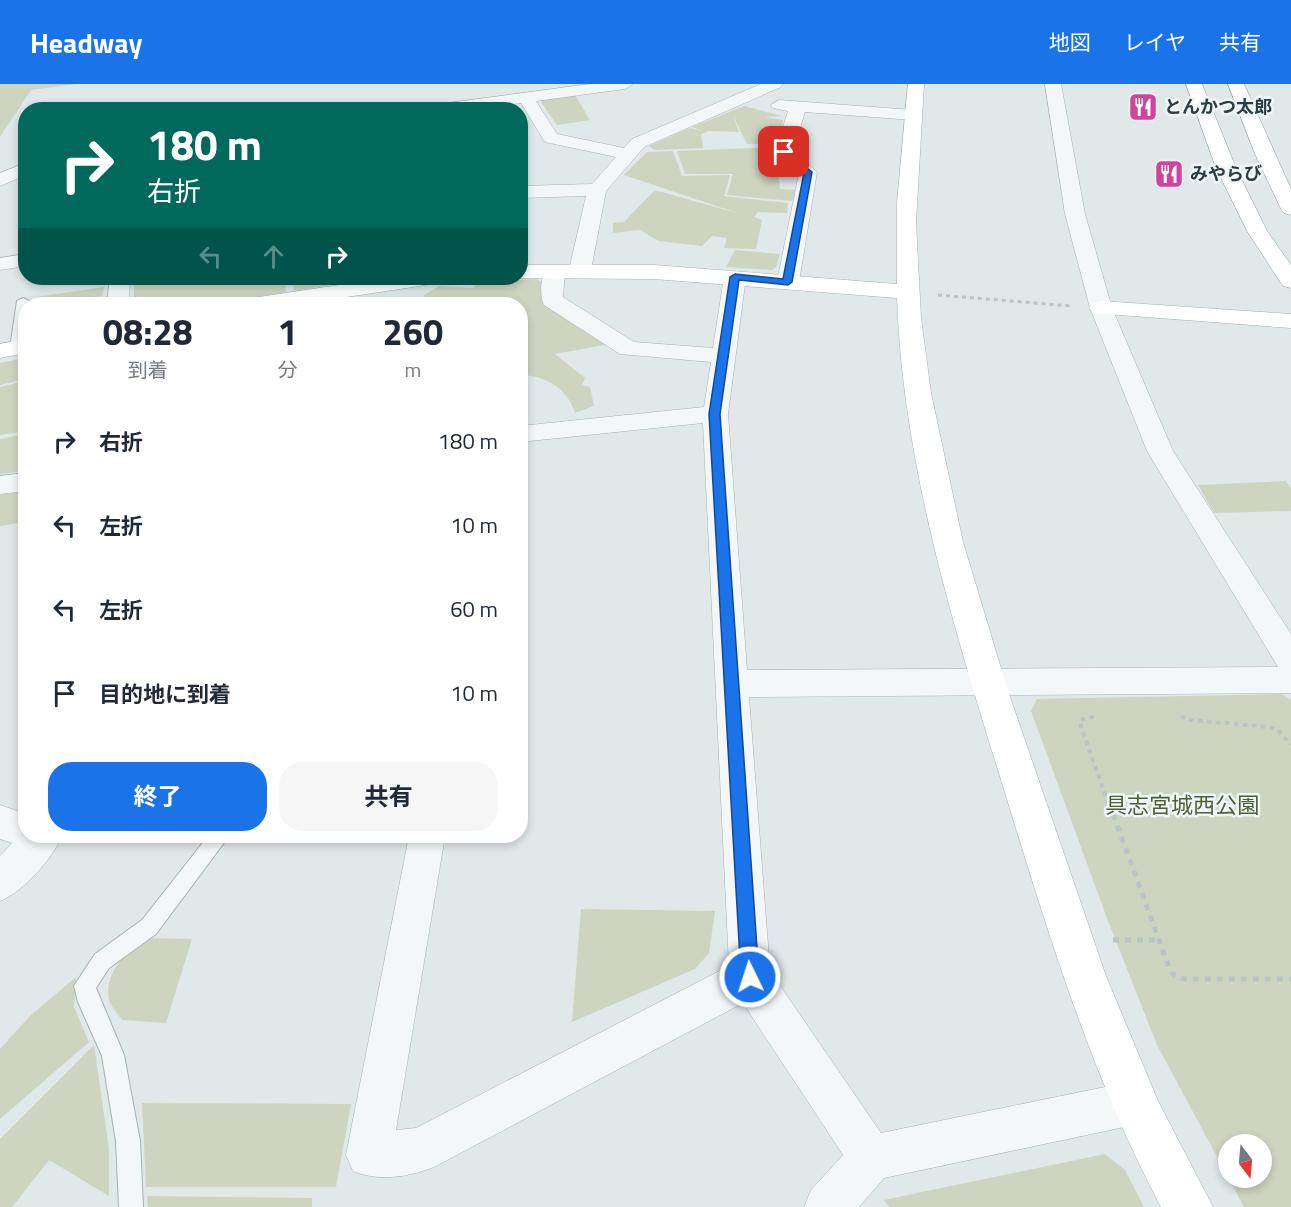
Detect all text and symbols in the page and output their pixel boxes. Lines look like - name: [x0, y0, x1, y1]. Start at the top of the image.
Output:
- text: Headway: [30, 21, 142, 64]
- text: 地図: [1049, 26, 1091, 58]
- text: レイヤ: [1124, 26, 1186, 58]
- text: 共有: [1219, 26, 1261, 58]
- restaurant icon: とんかつ太郎: [1127, 91, 1159, 123]
- place label: とんかつ太郎: [1164, 93, 1272, 120]
- text: 180 m: [147, 112, 262, 176]
- icon: right: [48, 126, 126, 204]
- pin: [758, 126, 809, 177]
- icon: arrive: [767, 135, 800, 168]
- restaurant icon: みやらび: [1153, 158, 1185, 190]
- place label: みやらび: [1190, 160, 1262, 187]
- text: 右折: [147, 170, 201, 211]
- icon: left: [194, 240, 227, 273]
- icon: ahead: [257, 240, 290, 273]
- icon: right: [320, 240, 353, 273]
- text: 08:28: [103, 304, 193, 359]
- text: 1: [278, 304, 298, 359]
- text: 260: [383, 304, 443, 359]
- text: 到着: [128, 354, 168, 385]
- text: 分: [278, 354, 298, 385]
- text: m: [404, 354, 421, 385]
- text: 180 m: [438, 424, 498, 458]
- icon: right: [48, 425, 81, 458]
- text: 右折: [99, 425, 143, 459]
- text: 10 m: [450, 508, 498, 542]
- icon: left: [48, 509, 81, 542]
- text: 左折: [99, 509, 143, 543]
- text: 60 m: [450, 592, 498, 626]
- icon: left: [48, 593, 81, 626]
- text: 左折: [99, 593, 143, 627]
- text: 10 m: [450, 676, 498, 710]
- icon: arrive: [48, 677, 81, 710]
- text: 目的地に到着: [99, 677, 231, 711]
- button: 終了: [48, 762, 267, 831]
- button: 共有: [279, 762, 498, 831]
- park label: 具志宮城西公園: [1105, 788, 1259, 822]
- position arrow: [718, 945, 782, 1009]
- north arrow: [1218, 1134, 1272, 1188]
- map controls: [1218, 1134, 1272, 1188]

